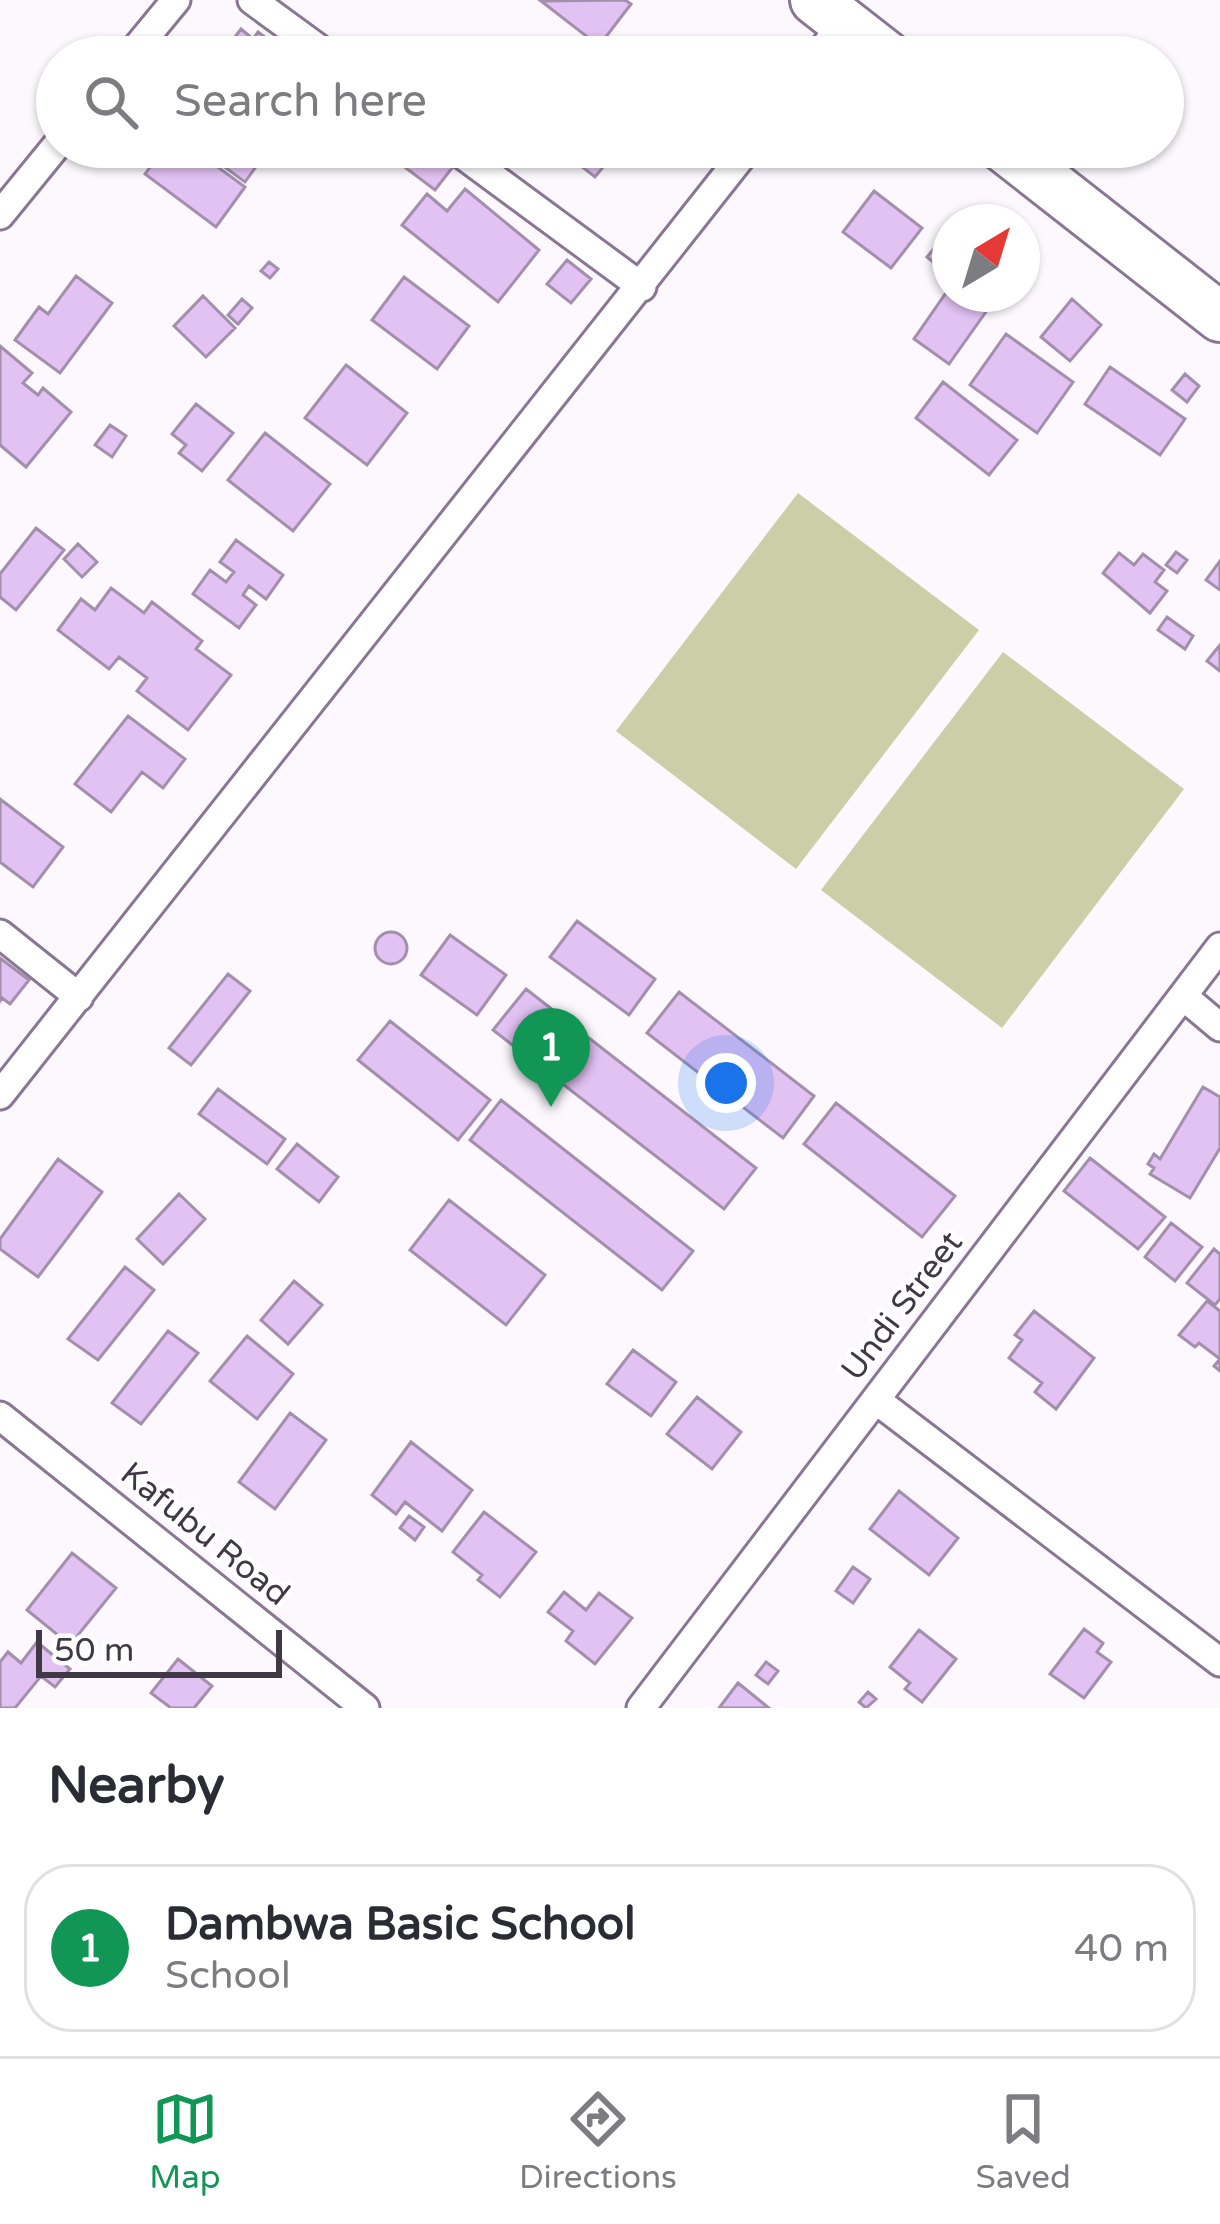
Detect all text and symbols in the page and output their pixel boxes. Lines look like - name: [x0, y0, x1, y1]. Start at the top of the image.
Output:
- search box: [36, 36, 1184, 168]
- icon: search: [78, 69, 144, 135]
- text: Search here: [174, 75, 427, 129]
- north arrow: [932, 204, 1040, 312]
- pin: 1: [512, 1008, 590, 1107]
- your location: [696, 1053, 756, 1113]
- street label: Undi Street: [833, 1224, 971, 1388]
- street label: Kafubu Road: [113, 1454, 297, 1614]
- scale bar: [36, 1624, 282, 1677]
- text: 50 m: [54, 1631, 134, 1670]
- text: Nearby: [48, 1755, 225, 1817]
- text: Dambwa Basic School: [165, 1898, 635, 1952]
- text: 1: [78, 1925, 102, 1972]
- text: 40 m: [1074, 1925, 1169, 1972]
- text: School: [165, 1952, 291, 1999]
- tab: Map: [149, 2086, 221, 2197]
- tab: Directions: [519, 2086, 677, 2197]
- tab: Saved: [975, 2086, 1071, 2197]

